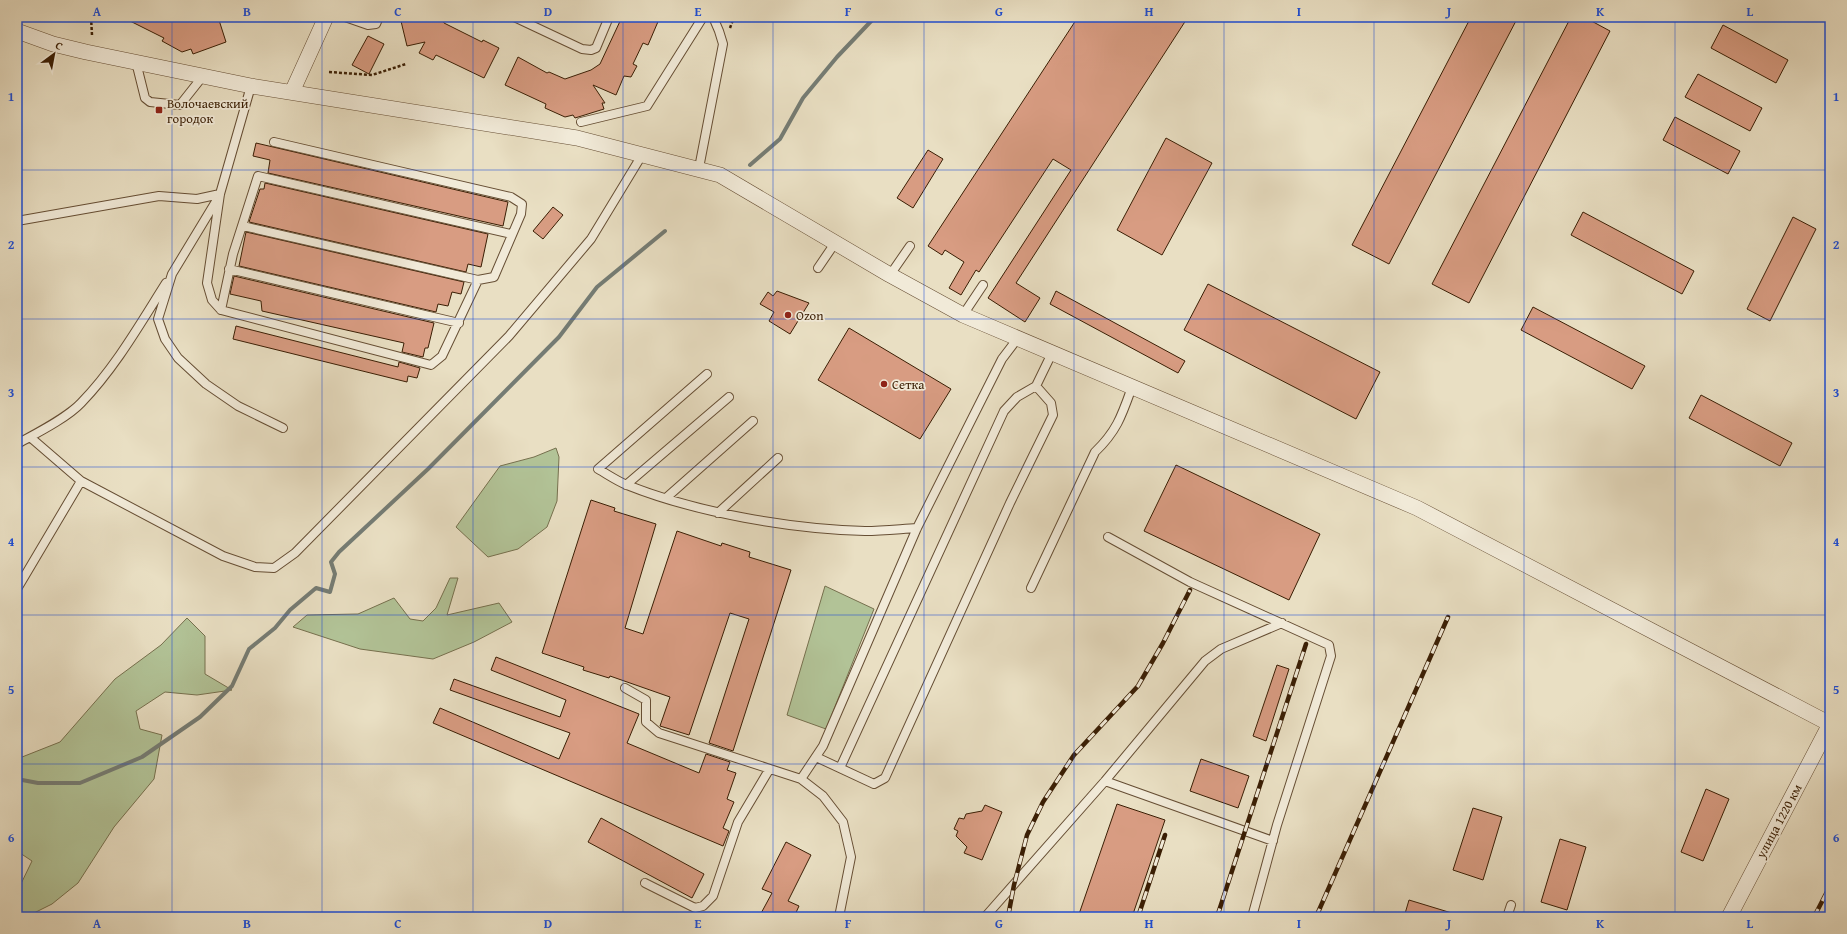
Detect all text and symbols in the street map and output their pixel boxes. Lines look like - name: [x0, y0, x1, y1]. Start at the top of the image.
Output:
- text: A: [93, 2, 102, 21]
- text: B: [243, 2, 251, 21]
- text: C: [394, 2, 402, 21]
- text: D: [544, 2, 552, 21]
- text: E: [695, 2, 702, 21]
- text: F: [845, 2, 852, 21]
- text: G: [995, 2, 1003, 21]
- text: H: [1144, 2, 1154, 21]
- text: I: [1297, 2, 1301, 21]
- text: J: [1445, 2, 1452, 21]
- text: K: [1596, 2, 1605, 21]
- text: L: [1747, 2, 1754, 21]
- north arrow: [34, 34, 74, 74]
- text: С: [52, 37, 66, 54]
- text: 1: [8, 87, 14, 106]
- text: 1: [1833, 87, 1839, 106]
- place label: Волочаевский городок: [167, 94, 249, 128]
- marker: Волочаевский городок: [154, 105, 164, 115]
- text: 2: [8, 235, 15, 254]
- text: 2: [1833, 235, 1840, 254]
- place label: Ozon: [796, 306, 824, 325]
- marker: Ozon: [783, 310, 793, 320]
- place label: Сетка: [892, 375, 925, 394]
- marker: Сетка: [879, 379, 889, 389]
- text: 3: [8, 383, 14, 402]
- text: 3: [1833, 383, 1839, 402]
- text: 4: [8, 532, 15, 551]
- text: 4: [1833, 532, 1840, 551]
- text: 5: [8, 680, 15, 699]
- text: 5: [1833, 680, 1840, 699]
- street label: улица 1220 км: [1751, 780, 1807, 863]
- text: 6: [8, 828, 15, 847]
- text: 6: [1833, 828, 1840, 847]
- text: A: [93, 914, 102, 933]
- text: B: [243, 914, 251, 933]
- text: C: [394, 914, 402, 933]
- text: D: [544, 914, 552, 933]
- text: E: [695, 914, 702, 933]
- text: F: [845, 914, 852, 933]
- text: G: [995, 914, 1003, 933]
- text: H: [1144, 914, 1154, 933]
- text: I: [1297, 914, 1301, 933]
- text: J: [1445, 914, 1452, 933]
- text: K: [1596, 914, 1605, 933]
- text: L: [1747, 914, 1754, 933]

